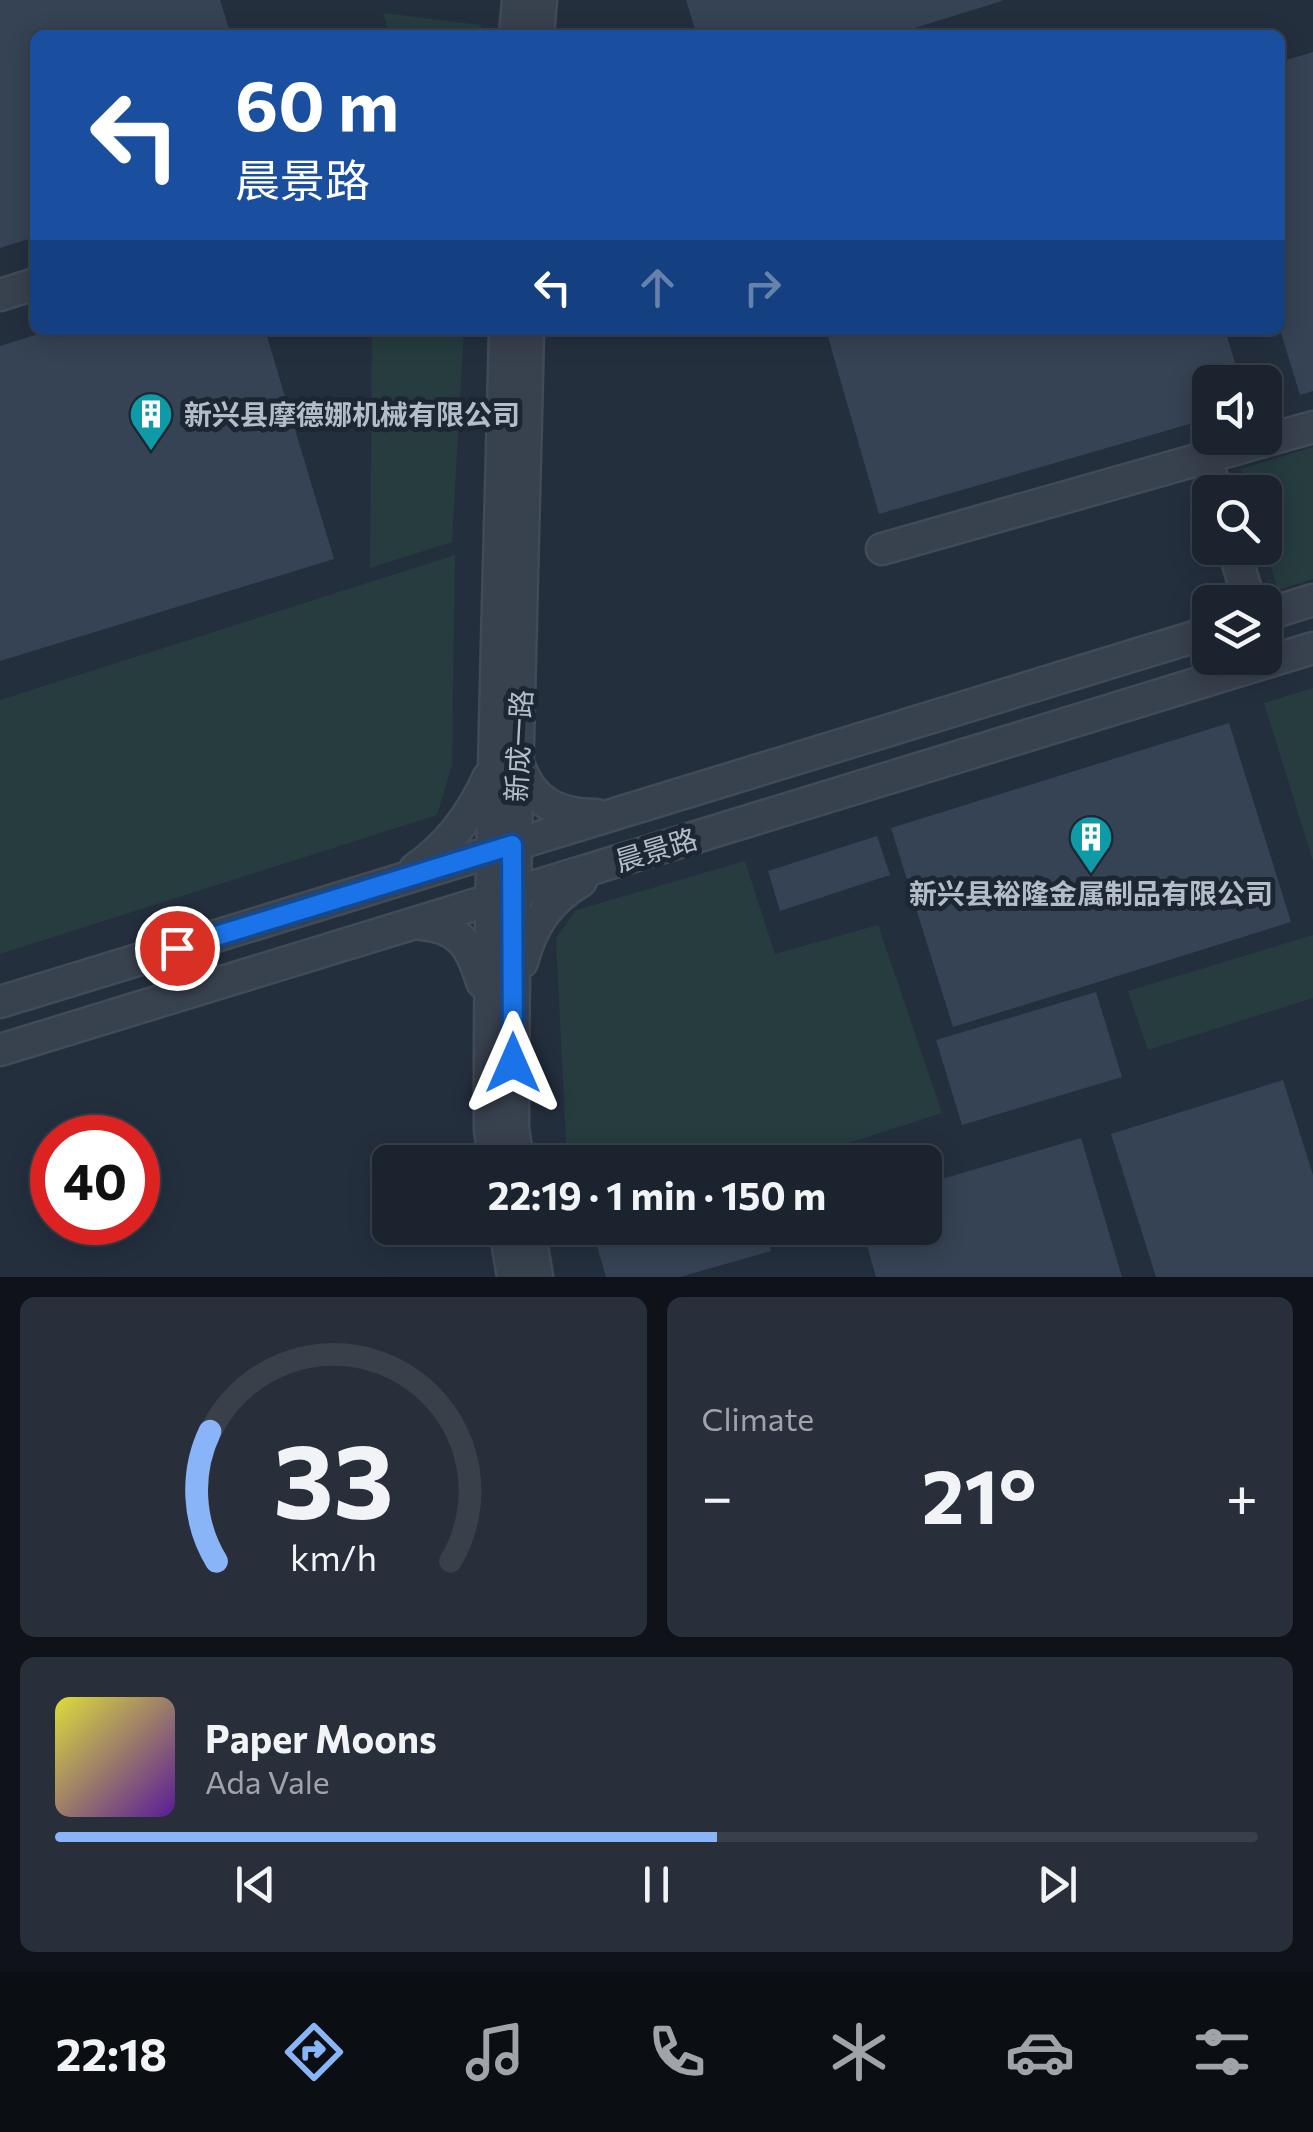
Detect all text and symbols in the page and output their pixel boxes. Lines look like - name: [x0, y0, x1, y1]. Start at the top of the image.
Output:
- text: 60 m: [235, 60, 399, 145]
- icon: left: [70, 70, 200, 200]
- text: 晨景路: [235, 151, 370, 206]
- icon: left: [525, 260, 580, 315]
- icon: ahead: [630, 260, 685, 315]
- icon: right: [735, 260, 790, 315]
- map controls: [1192, 365, 1282, 675]
- button: sound: [1192, 365, 1282, 455]
- building icon: 新兴县摩德娜机械有限公司: [128, 391, 174, 452]
- place label: 新兴县摩德娜机械有限公司: [184, 397, 520, 431]
- button: search: [1192, 475, 1282, 565]
- button: layers: [1192, 585, 1282, 675]
- street label: 新成一路: [498, 689, 538, 803]
- building icon: 新兴县裕隆金属制品有限公司: [1068, 814, 1114, 875]
- street label: 晨景路: [611, 820, 701, 878]
- place label: 新兴县裕隆金属制品有限公司: [909, 876, 1273, 910]
- pin: [135, 906, 220, 991]
- icon: arrive: [150, 921, 205, 976]
- position arrow: [461, 1011, 565, 1115]
- speed limit sign: 40: [30, 1115, 160, 1245]
- text: 22:19 · 1 min · 150 m: [488, 1171, 826, 1218]
- text: Climate: [702, 1398, 814, 1438]
- text: 33: [273, 1413, 394, 1540]
- text: 21°: [922, 1448, 1037, 1539]
- text: −: [702, 1461, 733, 1528]
- text: +: [1226, 1461, 1258, 1528]
- text: km/h: [290, 1535, 377, 1578]
- text: Paper Moons: [205, 1714, 437, 1761]
- text: Ada Vale: [205, 1761, 330, 1801]
- icon: previous: [228, 1857, 283, 1912]
- icon: pause: [629, 1857, 684, 1912]
- icon: next: [1030, 1857, 1085, 1912]
- icon: directions: [279, 2017, 349, 2087]
- icon: music: [460, 2017, 530, 2087]
- icon: phone: [642, 2017, 712, 2087]
- icon: climate: [824, 2017, 894, 2087]
- icon: car: [1005, 2017, 1075, 2087]
- icon: filters: [1187, 2017, 1257, 2087]
- text: 22:18: [56, 2025, 167, 2080]

